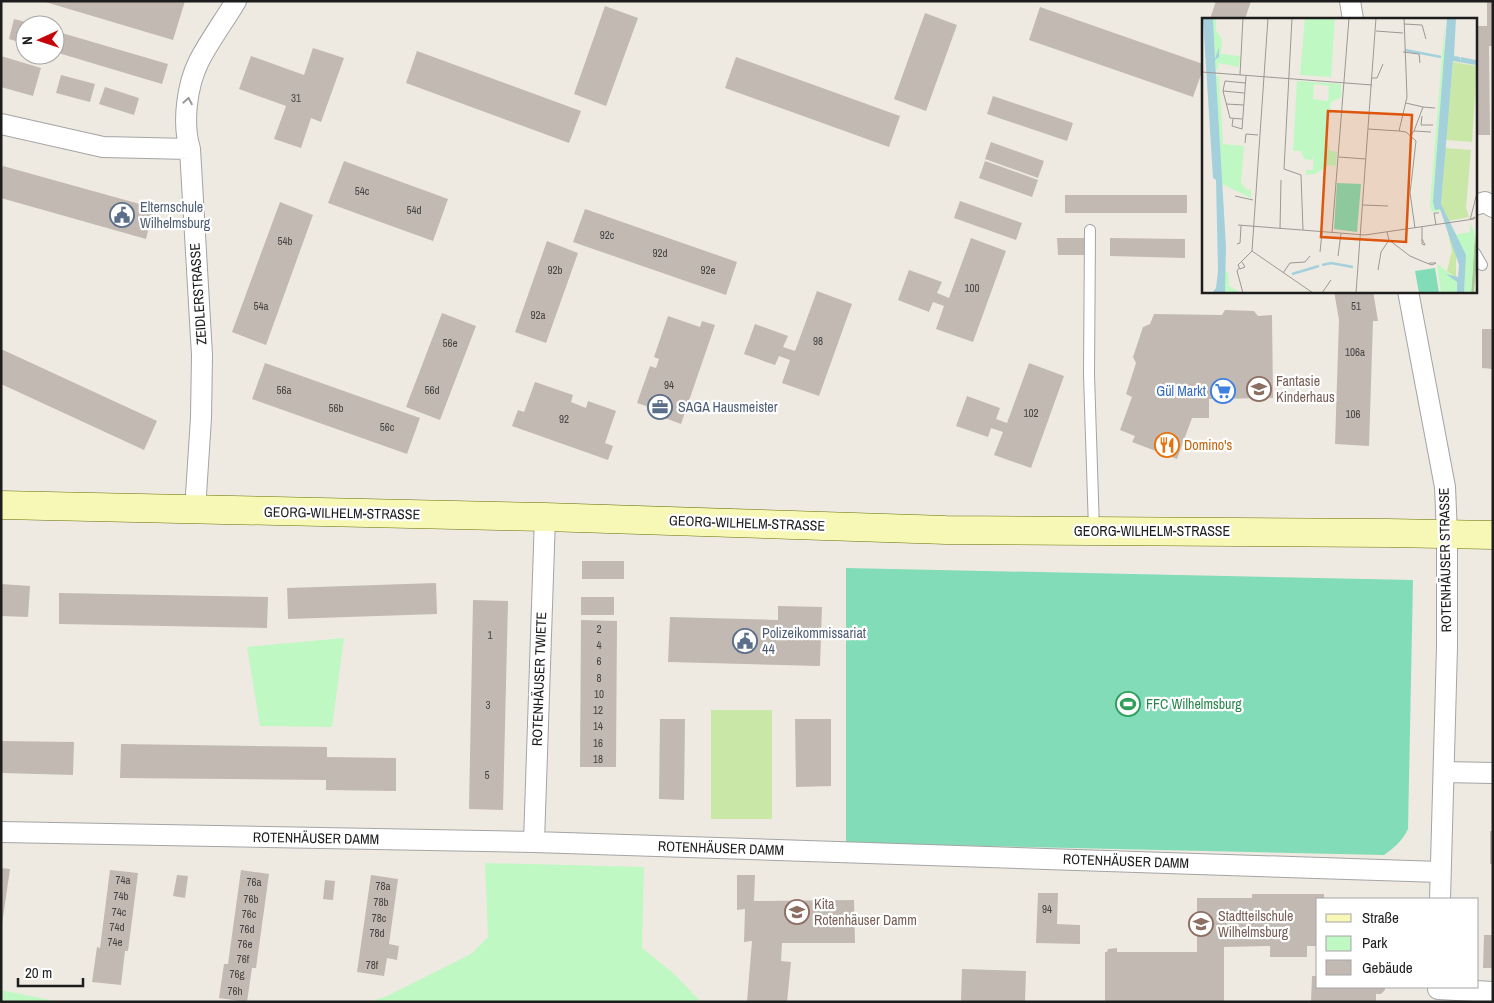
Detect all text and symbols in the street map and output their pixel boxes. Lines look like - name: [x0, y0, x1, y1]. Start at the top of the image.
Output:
- north arrow: [15, 15, 65, 65]
- inset map: [1202, 18, 1476, 292]
- text: N: [18, 36, 36, 45]
- house number: 31: [291, 91, 301, 105]
- one-way arrow: [182, 96, 192, 105]
- house number: 54c: [355, 184, 370, 198]
- place label: Elternschule Wilhelmsburg: [140, 198, 211, 232]
- public building icon: Elternschule Wilhelmsburg: [109, 202, 135, 228]
- house number: 54d: [406, 203, 422, 217]
- house number: 92c: [600, 228, 615, 242]
- house number: 54b: [277, 234, 293, 248]
- street label: ZEIDLERSTRASSE: [185, 242, 211, 346]
- house number: 92d: [652, 246, 668, 260]
- house number: 92b: [547, 263, 563, 277]
- house number: 92e: [700, 263, 716, 277]
- house number: 100: [964, 281, 980, 295]
- house number: 54a: [253, 299, 269, 313]
- house number: 51: [1351, 299, 1361, 313]
- house number: 92a: [530, 308, 546, 322]
- house number: 98: [813, 334, 823, 348]
- house number: 56e: [442, 336, 458, 350]
- house number: 106a: [1345, 345, 1365, 359]
- place label: Fantasie Kinderhaus: [1276, 372, 1335, 406]
- school or university icon: Fantasie Kinderhaus: [1246, 376, 1272, 402]
- house number: 94: [664, 378, 674, 392]
- supermarket icon: Gül Markt: [1210, 378, 1236, 404]
- place label: Gül Markt: [1156, 382, 1206, 400]
- house number: 56a: [276, 383, 292, 397]
- house number: 56d: [424, 383, 440, 397]
- office icon: SAGA Hausmeister: [647, 394, 673, 420]
- place label: SAGA Hausmeister: [678, 398, 778, 416]
- house number: 56b: [328, 401, 344, 415]
- house number: 102: [1023, 406, 1039, 420]
- house number: 106: [1345, 407, 1361, 421]
- house number: 92: [559, 412, 569, 426]
- house number: 56c: [380, 420, 395, 434]
- restaurant icon: Domino's: [1154, 432, 1180, 458]
- place label: Domino's: [1184, 436, 1232, 454]
- street label: ROTENHÄUSER STRASSE: [1435, 487, 1455, 633]
- street label: GEORG-WILHELM-STRASSE: [264, 503, 420, 523]
- street label: GEORG-WILHELM-STRASSE: [669, 511, 825, 535]
- street label: GEORG-WILHELM-STRASSE: [1074, 522, 1230, 540]
- street label: ROTENHÄUSER TWIETE: [528, 612, 550, 746]
- house number: 2: [596, 622, 602, 636]
- place label: Polizeikommissariat 44: [762, 624, 866, 658]
- house number: 1: [487, 628, 493, 642]
- public building icon: Polizeikommissariat 44: [732, 628, 758, 654]
- house number: 4: [596, 638, 602, 652]
- house number: 6: [596, 654, 602, 668]
- house number: 8: [596, 671, 602, 685]
- house number: 10: [594, 687, 604, 701]
- sports icon: FFC Wilhelmsburg: [1115, 691, 1141, 717]
- place label: FFC Wilhelmsburg: [1146, 695, 1242, 713]
- house number: 3: [485, 698, 491, 712]
- house number: 12: [593, 703, 603, 717]
- house number: 14: [593, 719, 603, 733]
- house number: 16: [593, 736, 603, 750]
- house number: 18: [593, 752, 603, 766]
- house number: 5: [484, 768, 490, 782]
- street label: ROTENHÄUSER DAMM: [253, 828, 379, 848]
- street label: ROTENHÄUSER DAMM: [658, 837, 784, 859]
- street label: ROTENHÄUSER DAMM: [1063, 850, 1189, 872]
- house number: 74a: [115, 873, 131, 887]
- house number: 76a: [246, 875, 262, 889]
- house number: 78a: [375, 879, 391, 893]
- house number: 74b: [113, 889, 129, 903]
- house number: 76b: [243, 892, 259, 906]
- house number: 78b: [373, 895, 389, 909]
- place label: Kita Rotenhäuser Damm: [814, 895, 917, 929]
- legend: [1316, 898, 1479, 988]
- school or university icon: Kita Rotenhäuser Damm: [784, 899, 810, 925]
- house number: 94: [1042, 902, 1052, 916]
- house number: 74c: [112, 905, 127, 919]
- house number: 76c: [242, 907, 257, 921]
- place label: Stadtteilschule Wilhelmsburg: [1218, 907, 1293, 941]
- text: Straße: [1362, 907, 1399, 928]
- house number: 78c: [372, 911, 387, 925]
- school or university icon: Stadtteilschule Wilhelmsburg: [1188, 911, 1214, 937]
- house number: 74d: [109, 920, 125, 934]
- house number: 76d: [239, 922, 255, 936]
- house number: 78d: [369, 926, 385, 940]
- text: Park: [1362, 932, 1388, 953]
- house number: 74e: [107, 935, 123, 949]
- house number: 76e: [237, 937, 253, 951]
- house number: 76f: [237, 952, 250, 966]
- scale bar: [18, 956, 82, 988]
- text: Gebäude: [1362, 957, 1413, 978]
- house number: 78f: [366, 958, 379, 972]
- text: 20 m: [25, 962, 52, 983]
- house number: 76g: [229, 967, 245, 981]
- house number: 76h: [227, 984, 243, 998]

